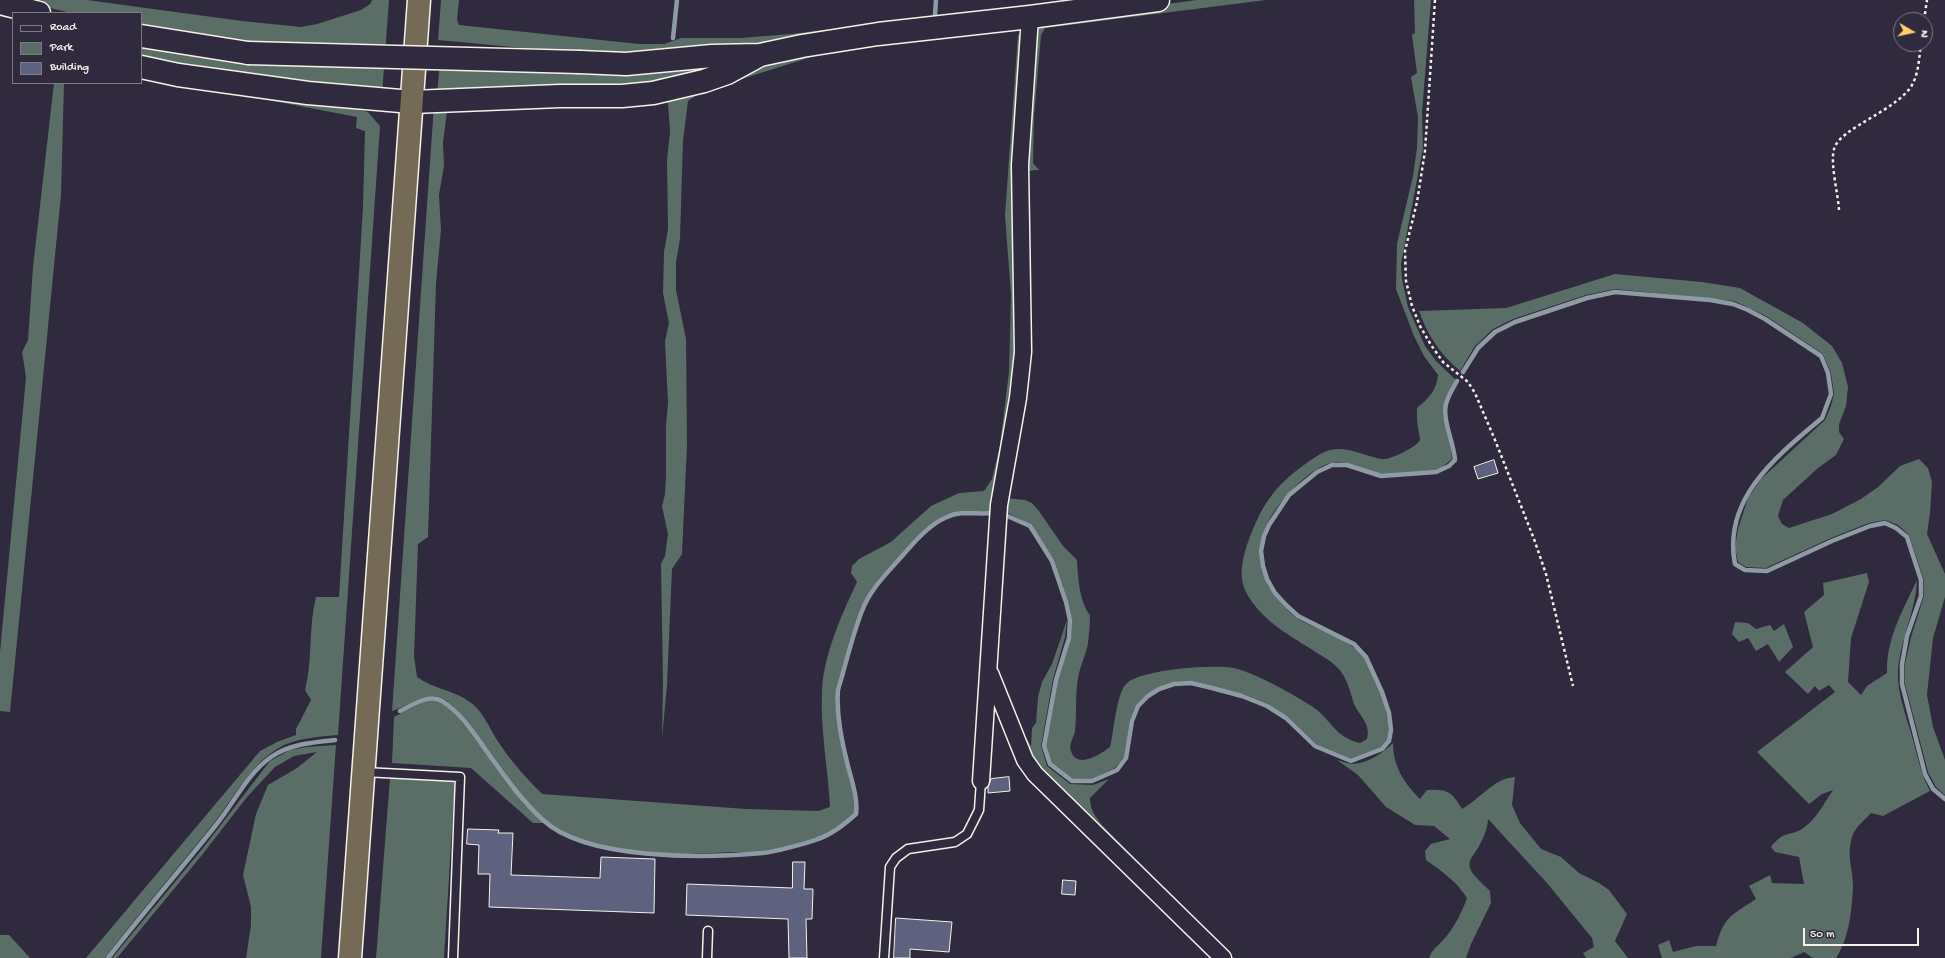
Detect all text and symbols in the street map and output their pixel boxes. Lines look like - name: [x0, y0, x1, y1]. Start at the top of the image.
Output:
- legend: [12, 12, 142, 84]
- north arrow: [1893, 12, 1933, 52]
- text: Road: [50, 21, 76, 35]
- text: N: [1917, 29, 1930, 38]
- text: Park: [50, 41, 73, 55]
- text: Building: [50, 61, 89, 75]
- scale bar: [1805, 920, 1921, 946]
- text: 50 m: [1810, 928, 1835, 942]

